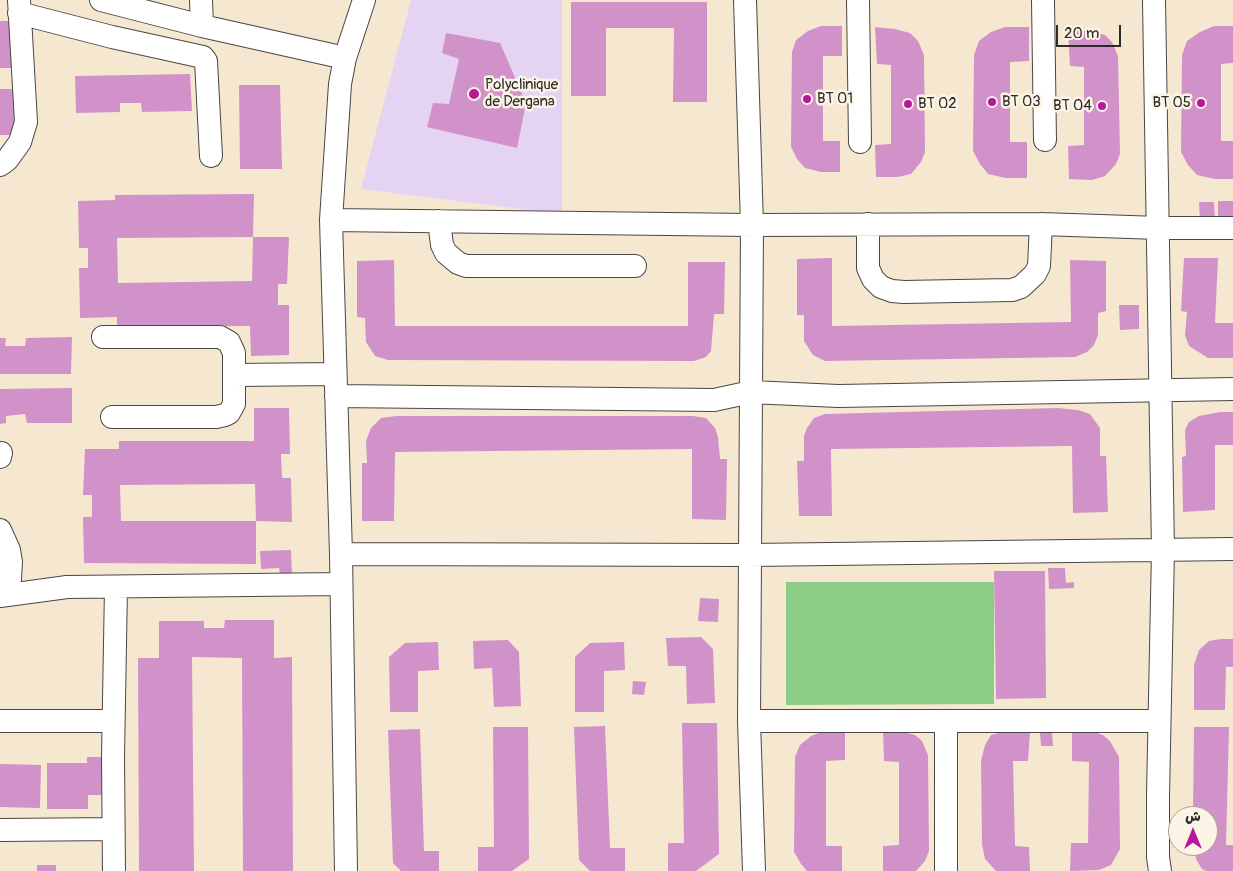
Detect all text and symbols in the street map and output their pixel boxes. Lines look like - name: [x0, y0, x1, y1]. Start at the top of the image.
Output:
- scale bar: [1058, 15, 1123, 47]
- text: 20 m: [1064, 24, 1099, 43]
- place label: Polyclinique de Dergana: [485, 76, 558, 111]
- marker: Polyclinique de Dergana: [467, 87, 481, 101]
- place label: BT 01: [817, 90, 853, 108]
- marker: BT 01: [801, 93, 813, 105]
- place label: BT 03: [1002, 93, 1041, 111]
- place label: BT 05: [1153, 94, 1191, 112]
- place label: BT 02: [918, 95, 957, 113]
- marker: BT 03: [986, 96, 998, 108]
- place label: BT 04: [1053, 97, 1092, 115]
- marker: BT 05: [1195, 97, 1207, 109]
- marker: BT 02: [902, 98, 914, 110]
- marker: BT 04: [1096, 100, 1108, 112]
- north arrow: [1168, 806, 1218, 856]
- text: ش: [1185, 808, 1201, 825]

